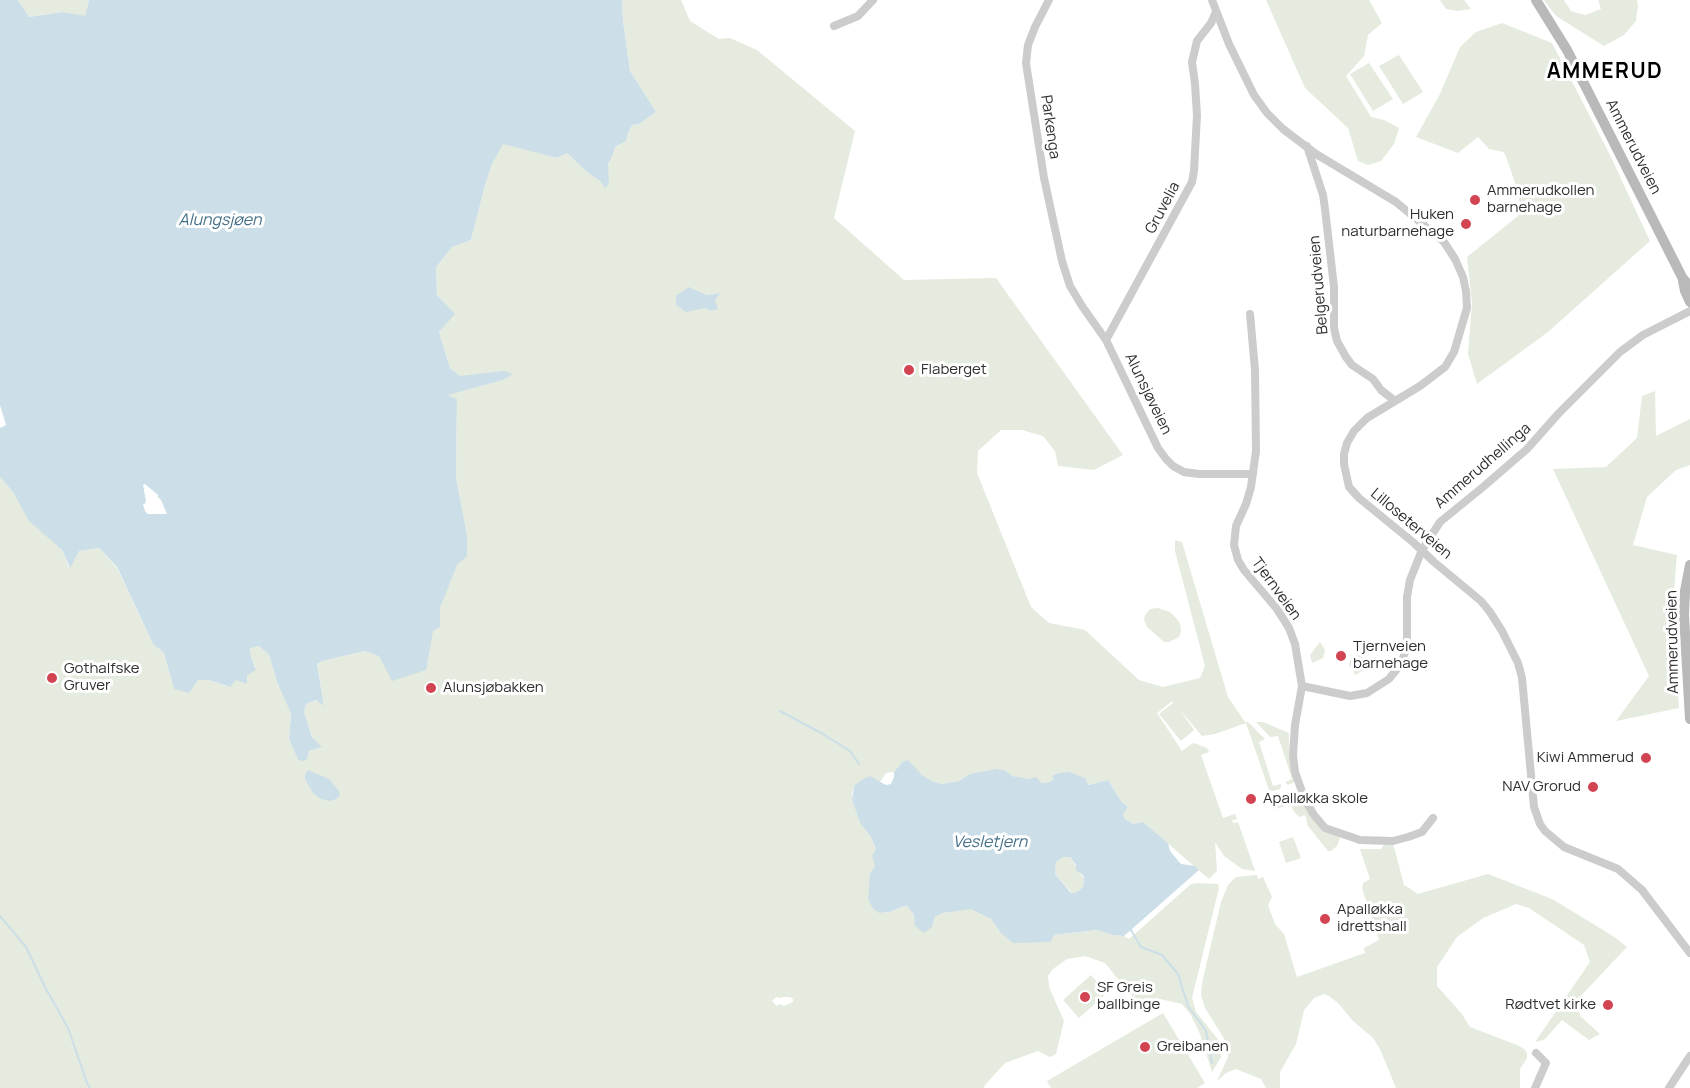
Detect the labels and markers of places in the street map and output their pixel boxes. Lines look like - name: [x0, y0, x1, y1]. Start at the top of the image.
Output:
- place label: Ammerudkollen barnehage: [1487, 182, 1594, 217]
- marker: Ammerudkollen barnehage: [1468, 193, 1482, 207]
- place label: Huken naturbarnehage: [1341, 206, 1454, 241]
- marker: Huken naturbarnehage: [1459, 217, 1473, 231]
- place label: Flaberget: [921, 361, 987, 379]
- marker: Flaberget: [902, 363, 916, 377]
- place label: Tjernveien barnehage: [1353, 638, 1428, 673]
- marker: Tjernveien barnehage: [1334, 649, 1348, 663]
- place label: Gothalfske Gruver: [64, 660, 139, 695]
- marker: Gothalfske Gruver: [45, 671, 59, 685]
- place label: Alunsjøbakken: [443, 679, 544, 697]
- marker: Alunsjøbakken: [424, 681, 438, 695]
- place label: Kiwi Ammerud: [1537, 749, 1634, 767]
- marker: Kiwi Ammerud: [1639, 751, 1653, 765]
- place label: NAV Grorud: [1502, 778, 1581, 796]
- marker: NAV Grorud: [1586, 780, 1600, 794]
- place label: Apalløkka skole: [1263, 790, 1368, 808]
- marker: Apalløkka skole: [1244, 792, 1258, 806]
- place label: Apalløkka idrettshall: [1337, 901, 1407, 936]
- marker: Apalløkka idrettshall: [1318, 912, 1332, 926]
- place label: SF Greis ballbinge: [1097, 979, 1160, 1014]
- marker: SF Greis ballbinge: [1078, 990, 1092, 1004]
- place label: Rødtvet kirke: [1505, 996, 1596, 1014]
- marker: Rødtvet kirke: [1601, 998, 1615, 1012]
- place label: Greibanen: [1157, 1038, 1229, 1056]
- marker: Greibanen: [1138, 1040, 1152, 1054]

